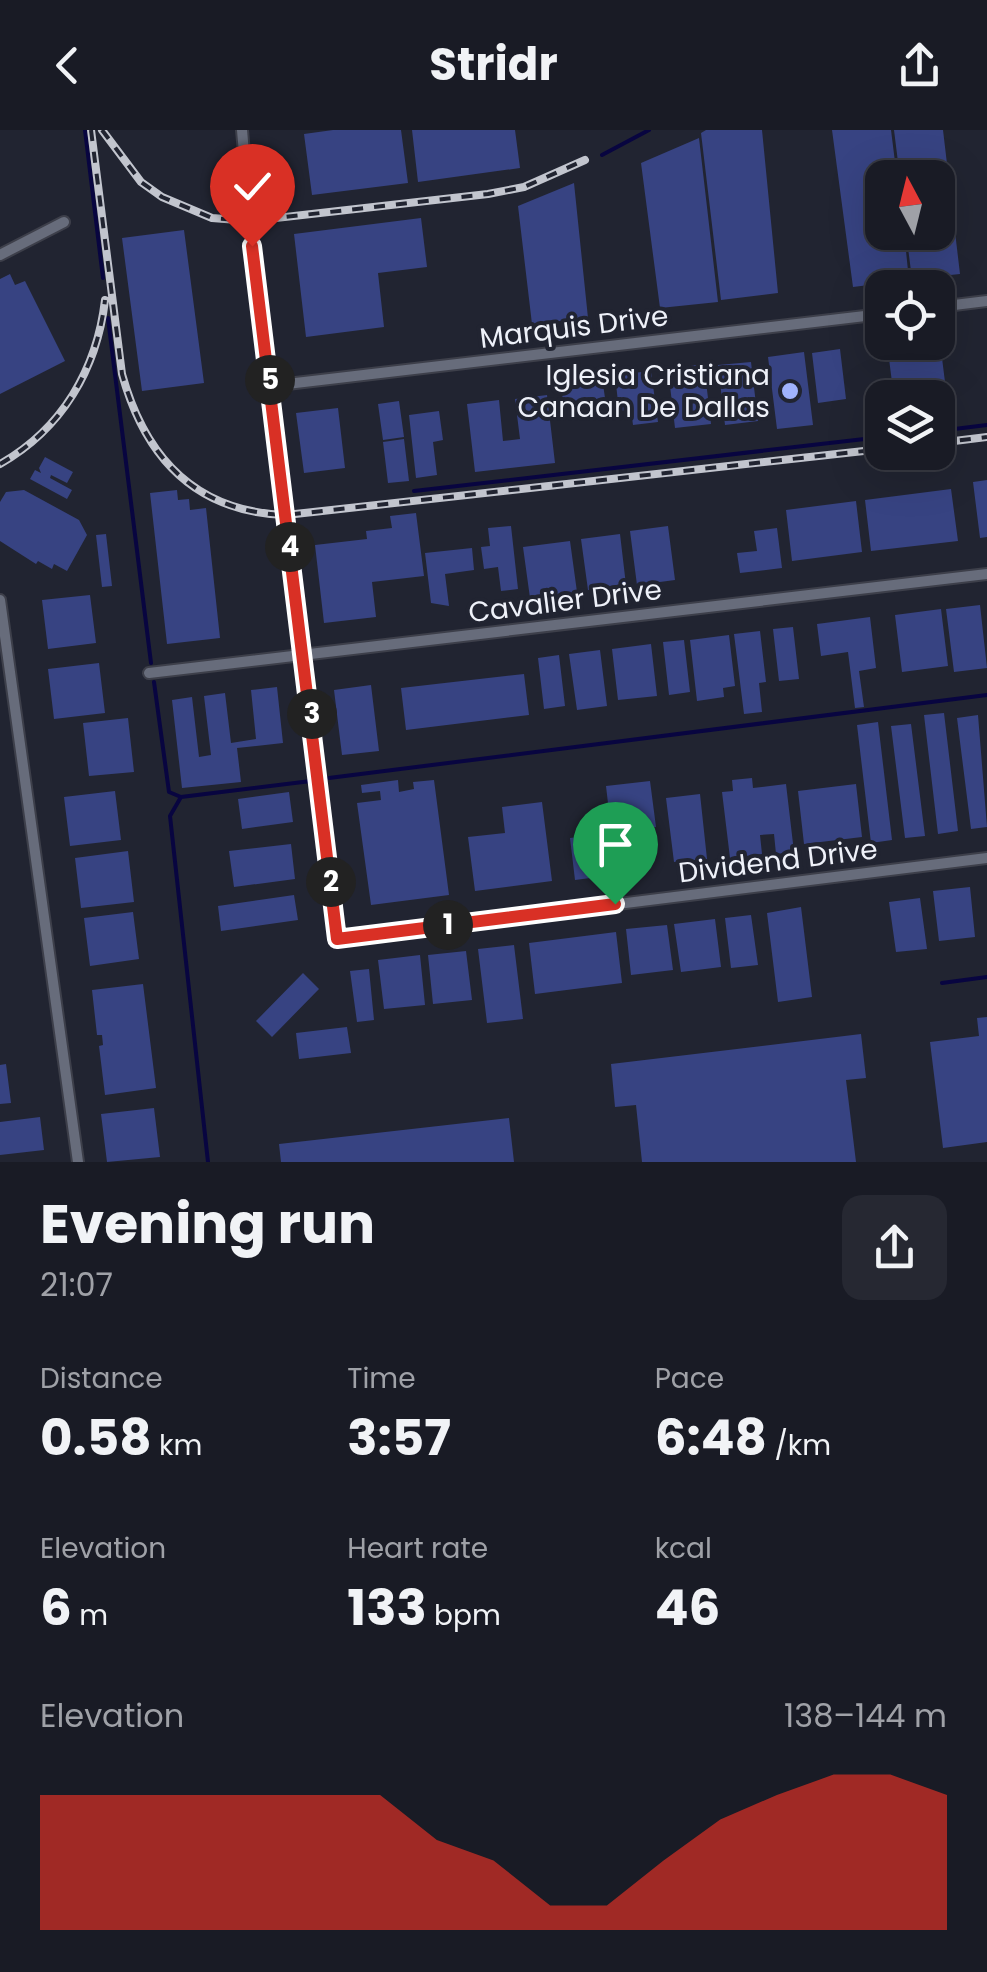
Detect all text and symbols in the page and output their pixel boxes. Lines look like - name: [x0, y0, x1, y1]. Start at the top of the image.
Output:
- text: Stridr: [429, 33, 558, 96]
- icon: back: [40, 38, 95, 93]
- icon: share: [892, 38, 947, 93]
- pin: [210, 144, 295, 247]
- icon: check: [225, 159, 280, 214]
- north arrow: [865, 160, 955, 250]
- map controls: [865, 160, 955, 470]
- button: locate: [865, 270, 955, 360]
- street label: Marquis Drive: [478, 296, 670, 358]
- pin: 5: [245, 355, 295, 405]
- place label: Iglesia Cristiana Canaan De Dallas: [518, 356, 770, 427]
- text: 5: [261, 360, 279, 399]
- marker: Iglesia Cristiana Canaan De Dallas: [779, 380, 801, 402]
- button: layers: [865, 380, 955, 470]
- pin: 4: [265, 522, 315, 572]
- text: 4: [281, 527, 299, 566]
- street label: Cavalier Drive: [466, 570, 664, 632]
- pin: 3: [287, 689, 337, 739]
- text: 3: [304, 694, 320, 733]
- pin: [573, 802, 658, 905]
- icon: arrive: [588, 817, 643, 872]
- street label: Dividend Drive: [676, 829, 880, 893]
- pin: 2: [306, 857, 356, 907]
- text: 2: [323, 862, 339, 901]
- pin: 1: [423, 900, 473, 950]
- text: 1: [443, 905, 453, 944]
- text: Evening run: [40, 1185, 375, 1262]
- button: share: [842, 1195, 947, 1300]
- text: 21:07: [40, 1262, 113, 1307]
- text: Distance: [40, 1359, 163, 1398]
- text: Time: [347, 1359, 416, 1398]
- text: Pace: [655, 1359, 724, 1398]
- text: 0.58: [40, 1402, 152, 1473]
- text: 3:57: [347, 1402, 451, 1473]
- text: 6:48: [655, 1402, 767, 1473]
- text: km: [152, 1426, 202, 1465]
- text: /km: [767, 1426, 831, 1465]
- text: Elevation: [40, 1529, 166, 1568]
- text: Heart rate: [347, 1529, 488, 1568]
- text: kcal: [655, 1529, 712, 1568]
- text: 6: [40, 1572, 72, 1643]
- text: 133: [347, 1572, 427, 1643]
- text: 46: [655, 1572, 720, 1643]
- text: m: [72, 1596, 108, 1635]
- text: bpm: [427, 1596, 501, 1635]
- text: Elevation: [40, 1693, 184, 1738]
- text: 138–144 m: [784, 1693, 947, 1738]

